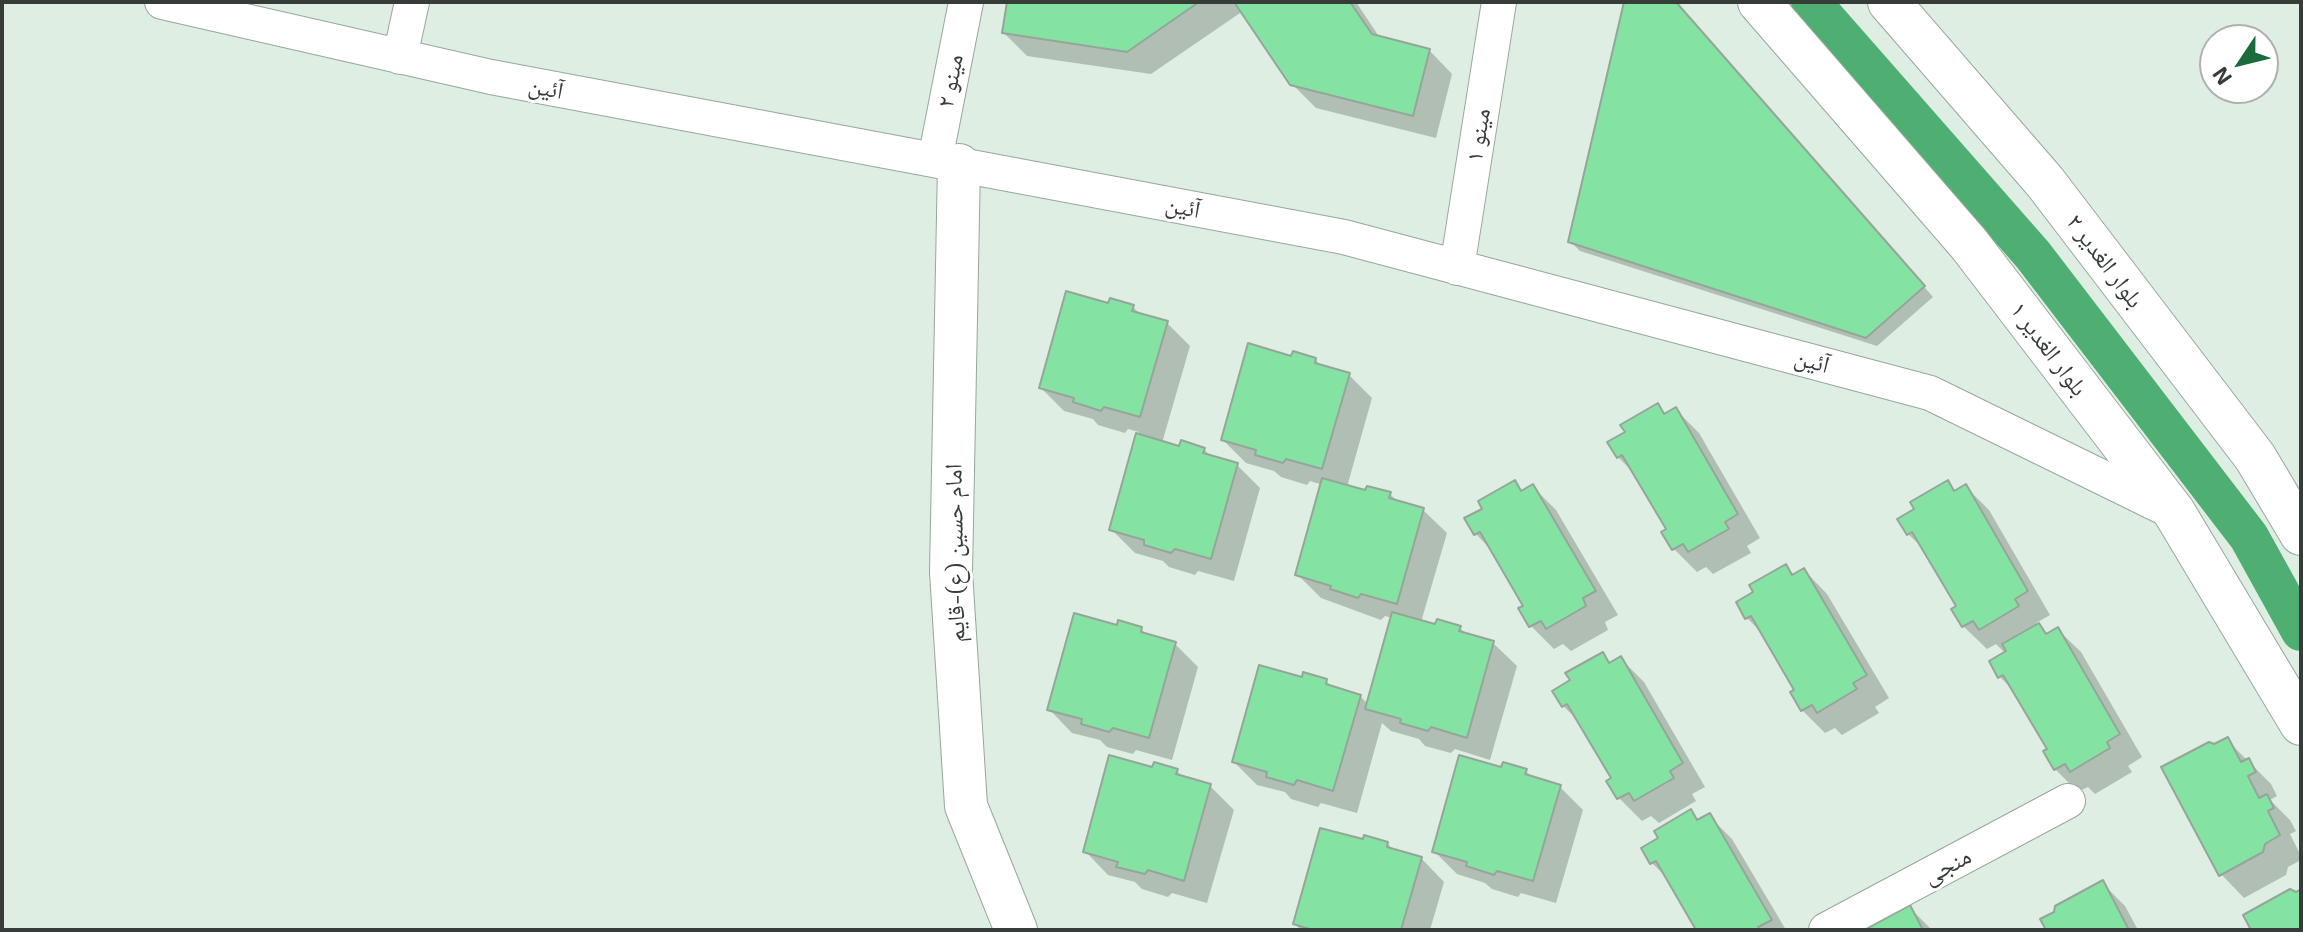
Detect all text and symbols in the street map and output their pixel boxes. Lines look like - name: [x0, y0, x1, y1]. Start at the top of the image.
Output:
- north arrow: [2199, 24, 2279, 104]
- street label: مینو ۲: [931, 52, 969, 110]
- text: N: [2206, 63, 2236, 91]
- street label: آئین: [526, 71, 566, 105]
- street label: مینو ۱: [1460, 106, 1496, 164]
- street label: آئین: [1163, 190, 1203, 224]
- street label: بلوار الغدیر ۲: [2060, 208, 2150, 314]
- street label: بلوار الغدیر ۱: [2004, 296, 2094, 402]
- street label: آئین: [1791, 343, 1833, 379]
- street label: امام حسین (ع)-قایم: [939, 463, 971, 643]
- street label: منجی: [1918, 841, 1976, 891]

